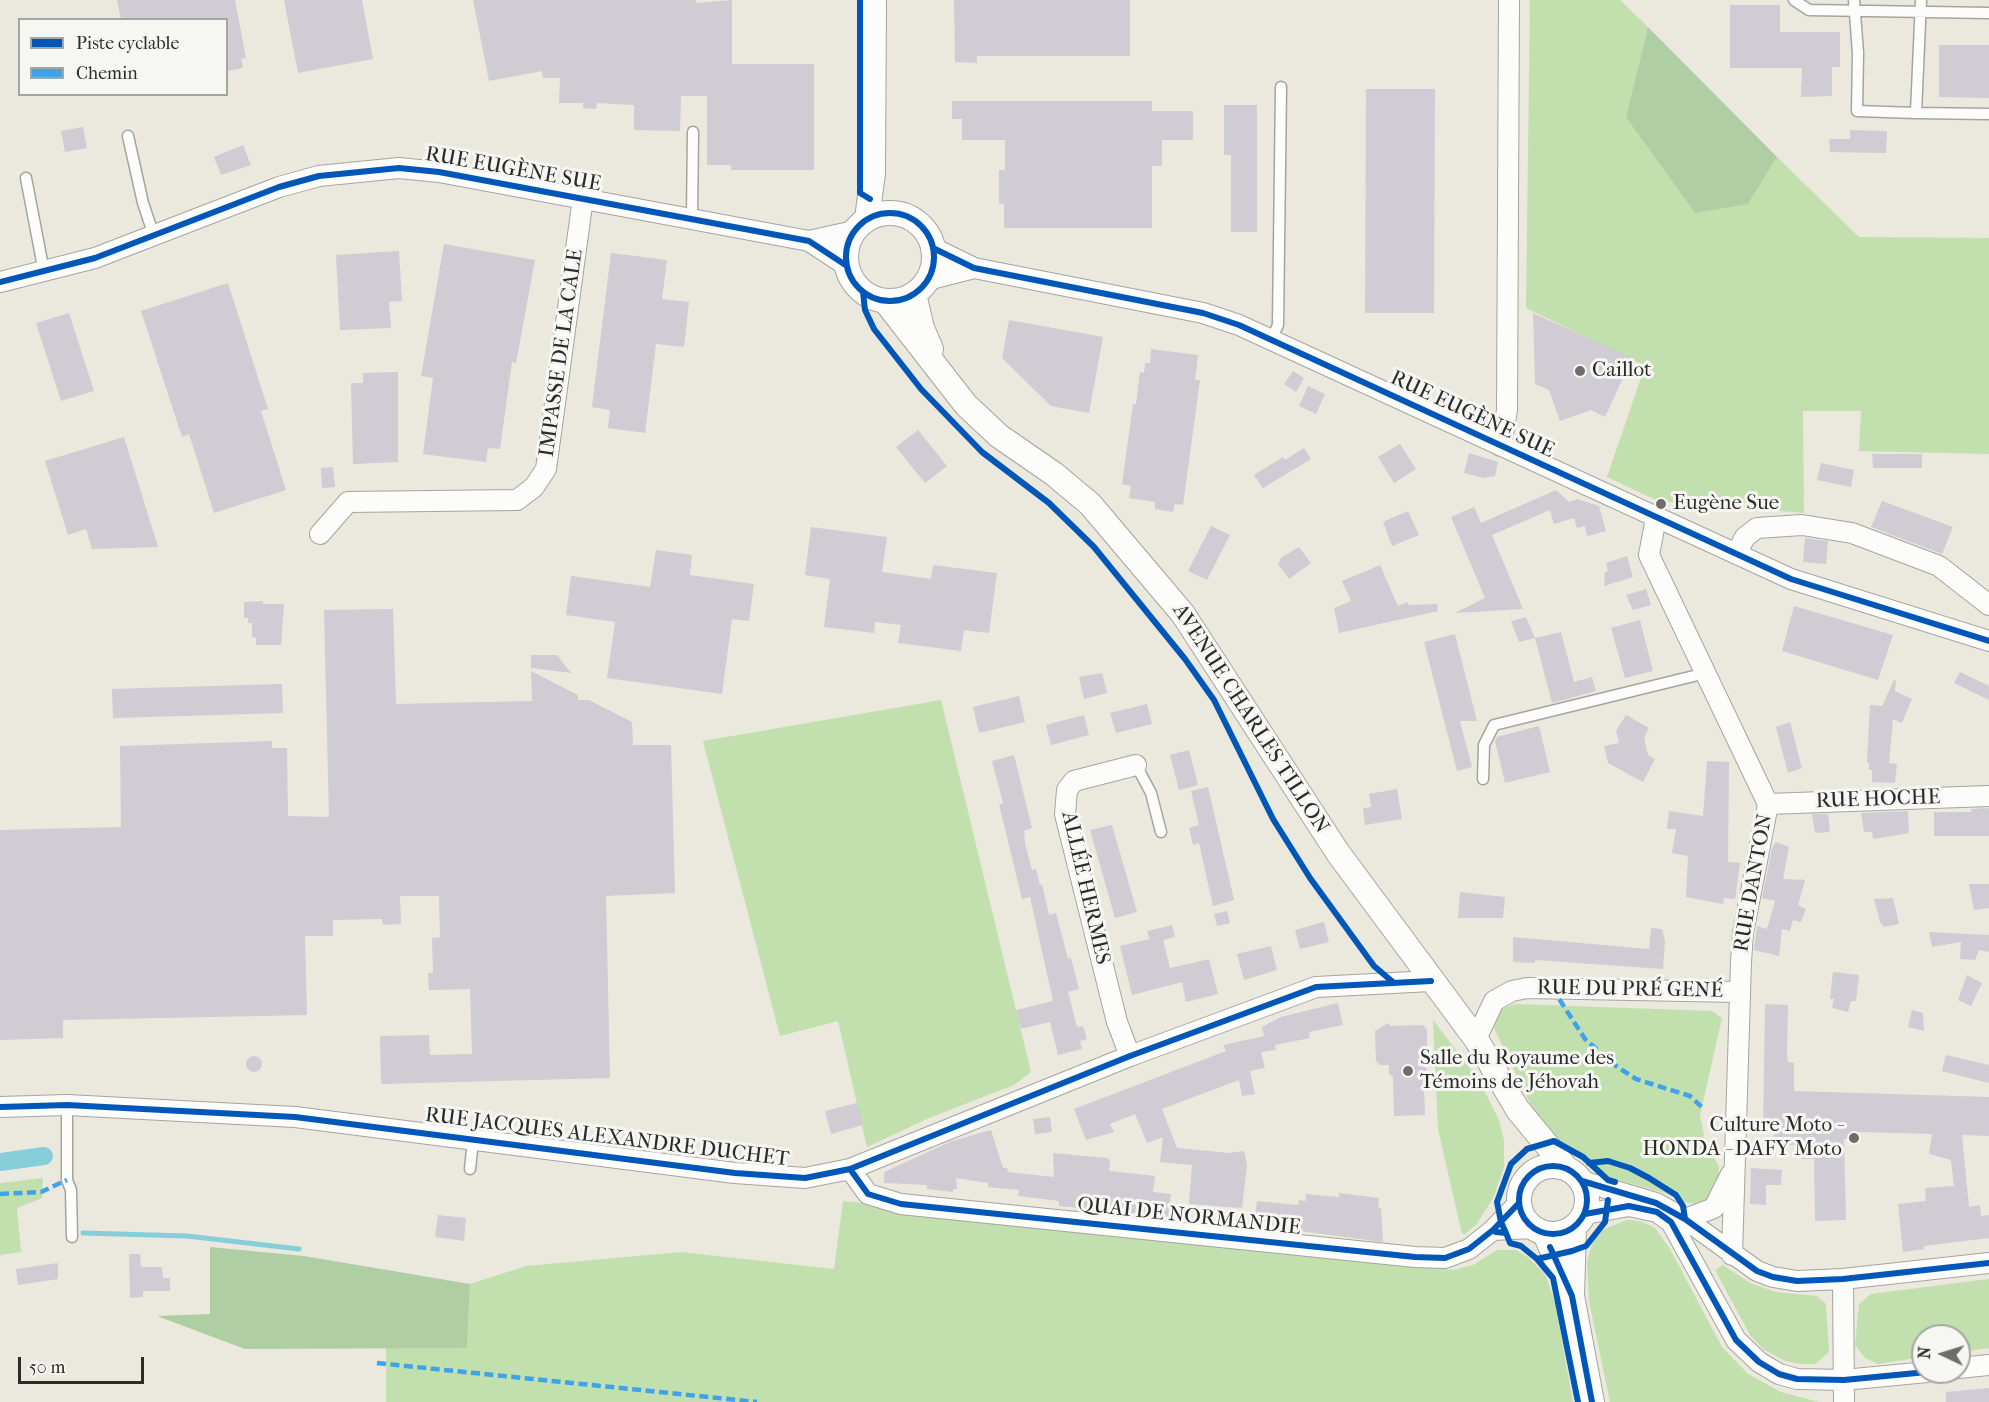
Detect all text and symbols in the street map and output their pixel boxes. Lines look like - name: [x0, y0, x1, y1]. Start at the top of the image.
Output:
- legend: [18, 18, 228, 96]
- text: Piste cyclable: [76, 33, 179, 54]
- text: Chemin: [76, 63, 138, 84]
- street label: RUE EUGÈNE SUE: [423, 142, 603, 198]
- street label: IMPASSE DE LA CALE: [535, 248, 589, 458]
- place label: Caillot: [1592, 358, 1652, 384]
- marker: Caillot: [1573, 364, 1587, 378]
- street label: RUE EUGÈNE SUE: [1386, 366, 1558, 464]
- place label: Eugène Sue: [1673, 491, 1779, 517]
- marker: Eugène Sue: [1654, 497, 1668, 511]
- street label: AVENUE CHARLES TILLON: [1166, 599, 1334, 839]
- street label: RUE HOCHE: [1815, 785, 1941, 815]
- street label: ALLÉE HERMES: [1055, 809, 1115, 967]
- street label: RUE DANTON: [1729, 812, 1779, 954]
- street label: RUE DU PRÉ GENÉ: [1537, 976, 1723, 1004]
- place label: Salle du Royaume des Témoins de Jéhovah: [1420, 1046, 1614, 1096]
- marker: Salle du Royaume des Témoins de Jéhovah: [1401, 1064, 1415, 1078]
- street label: RUE JACQUES ALEXANDRE DUCHET: [424, 1103, 790, 1173]
- place label: Culture Moto - HONDA - DAFY Moto: [1643, 1113, 1842, 1163]
- marker: Culture Moto - HONDA - DAFY Moto: [1847, 1131, 1861, 1145]
- street label: QUAI DE NORMANDIE: [1076, 1193, 1302, 1241]
- north arrow: [1911, 1324, 1971, 1384]
- scale bar: [21, 1345, 147, 1383]
- text: N: [1915, 1346, 1934, 1360]
- text: 50 m: [29, 1357, 65, 1378]

